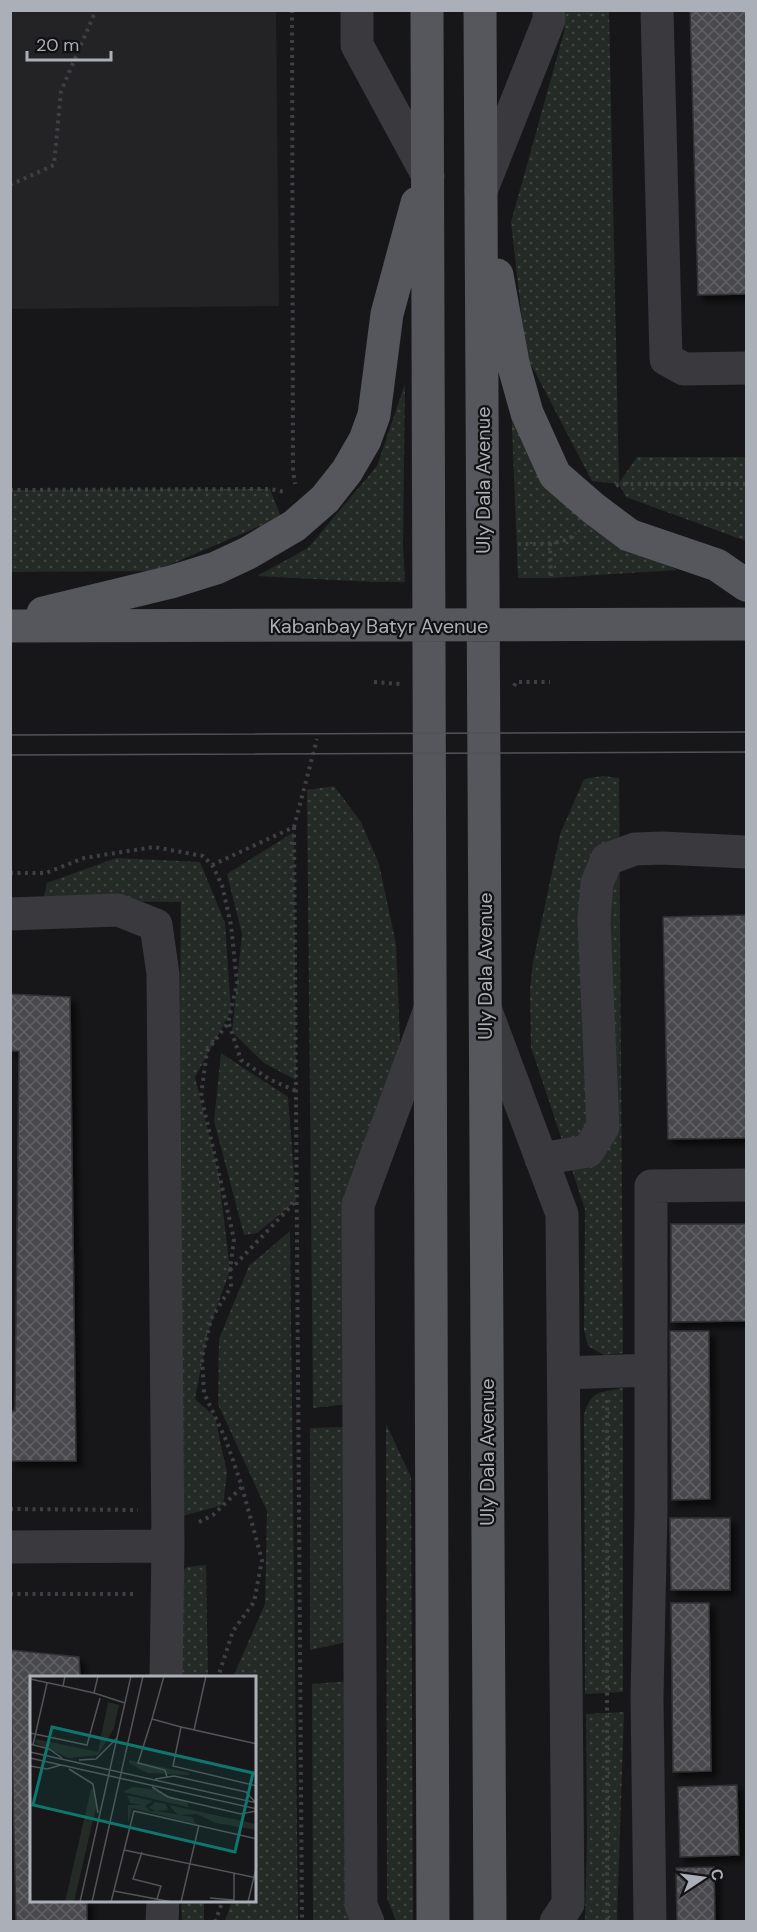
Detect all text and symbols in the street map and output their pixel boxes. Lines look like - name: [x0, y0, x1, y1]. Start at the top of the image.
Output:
- scale bar: [27, 24, 111, 62]
- text: 20 m: [36, 33, 79, 57]
- street label: Uly Dala Avenue: [470, 406, 496, 554]
- street label: Kabanbay Batyr Avenue: [270, 613, 488, 639]
- street label: Uly Dala Avenue: [472, 892, 498, 1040]
- street label: Uly Dala Avenue: [474, 1378, 500, 1526]
- inset map: [30, 1676, 256, 1902]
- north arrow: [673, 1848, 733, 1908]
- text: С: [706, 1867, 729, 1883]

